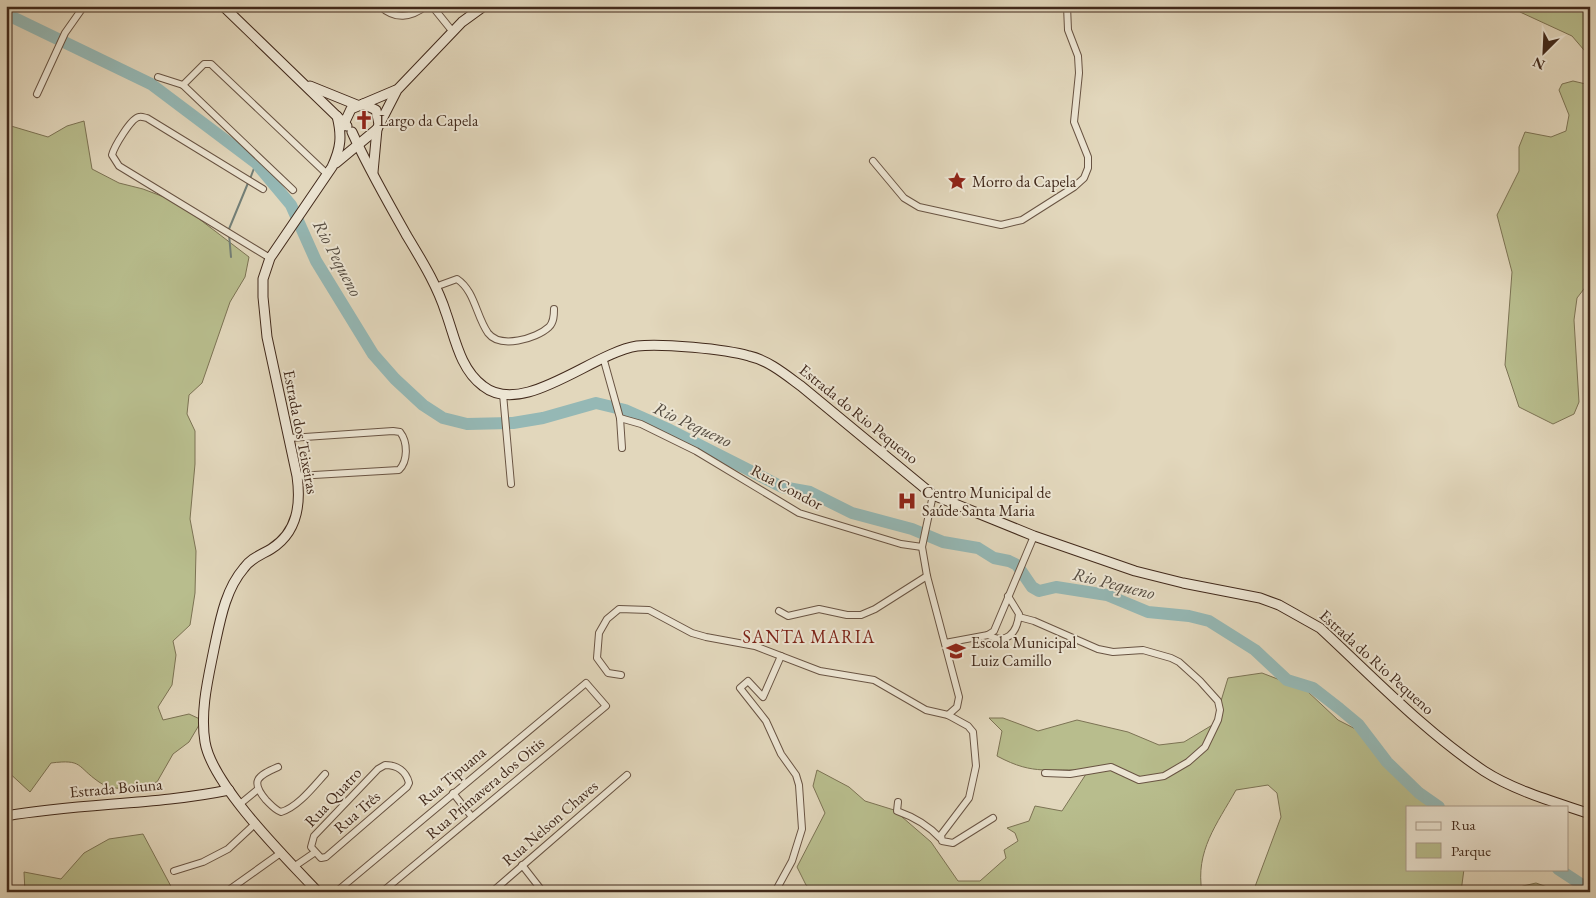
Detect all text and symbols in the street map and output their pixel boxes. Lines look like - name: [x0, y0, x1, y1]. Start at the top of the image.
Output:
- north arrow: [1518, 28, 1568, 78]
- text: N: [1529, 53, 1548, 74]
- church icon: Largo da Capela: [353, 109, 375, 131]
- place label: Largo da Capela: [379, 110, 479, 131]
- place icon: Morro da Capela: [946, 170, 968, 192]
- place label: Morro da Capela: [972, 171, 1077, 192]
- water label: Rio Pequeno: [306, 216, 368, 301]
- street label: Estrada do Rio Pequeno: [795, 359, 923, 469]
- street label: Estrada dos Teixeiras: [279, 368, 323, 496]
- water label: Rio Pequeno: [649, 396, 736, 454]
- street label: Rua Condor: [747, 459, 827, 515]
- place label: Centro Municipal de Saúde Santa Maria: [922, 482, 1051, 521]
- hospital icon: Centro Municipal de Saúde Santa Maria: [896, 490, 918, 512]
- water label: Rio Pequeno: [1070, 562, 1158, 606]
- street label: Estrada do Rio Pequeno: [1315, 605, 1439, 719]
- district label: SANTA MARIA: [743, 625, 875, 648]
- place label: Escola Municipal Luiz Camillo: [971, 632, 1077, 671]
- school or university icon: Escola Municipal Luiz Camillo: [945, 640, 967, 662]
- street label: Rua Primavera dos Oitis: [421, 732, 549, 844]
- street label: Rua Tipuana: [414, 741, 491, 810]
- street label: Rua Quatro: [300, 762, 366, 831]
- street label: Estrada Boiuna: [69, 773, 164, 803]
- street label: Rua Nelson Chaves: [498, 776, 602, 870]
- street label: Rua Três: [329, 786, 385, 838]
- legend: [1406, 806, 1568, 870]
- text: Rua: [1451, 815, 1476, 834]
- text: Parque: [1451, 841, 1491, 860]

